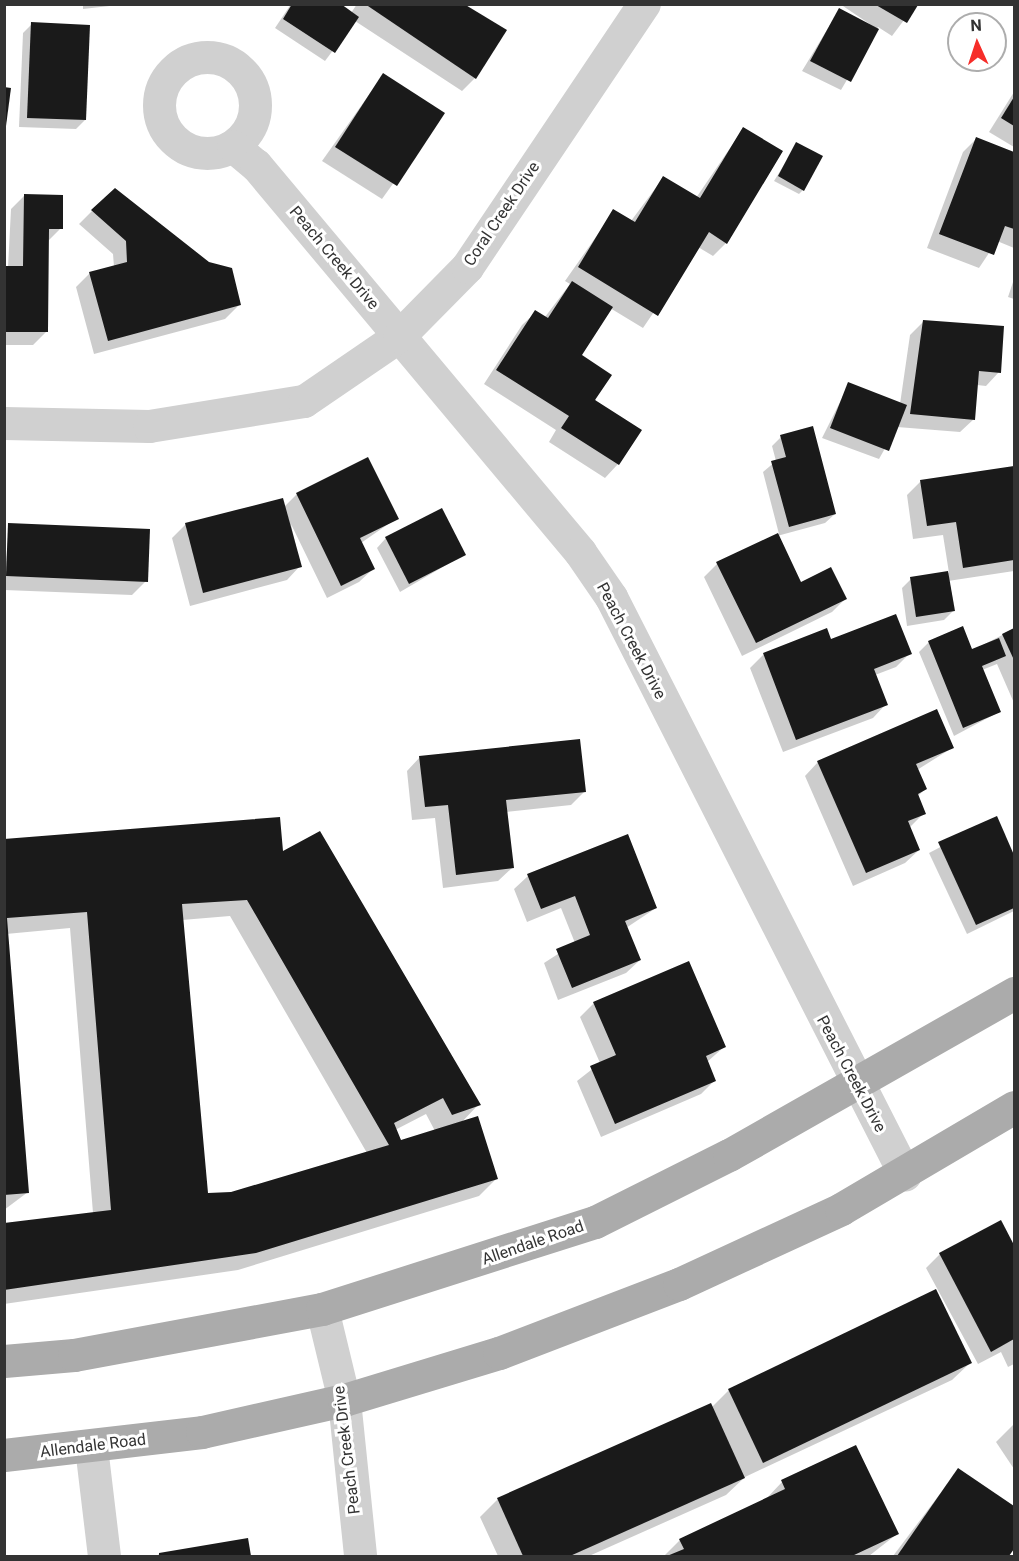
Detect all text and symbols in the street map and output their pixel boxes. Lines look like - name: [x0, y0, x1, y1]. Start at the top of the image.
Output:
- north arrow: [947, 12, 1007, 72]
- text: N: [970, 16, 982, 35]
- street label: Coral Creek Drive: [460, 158, 544, 270]
- street label: Peach Creek Drive: [285, 202, 383, 314]
- street label: Peach Creek Drive: [592, 580, 670, 702]
- street label: Peach Creek Drive: [812, 1013, 890, 1135]
- street label: Allendale Road: [480, 1217, 586, 1269]
- street label: Peach Creek Drive: [330, 1385, 364, 1515]
- street label: Allendale Road: [39, 1430, 147, 1462]

